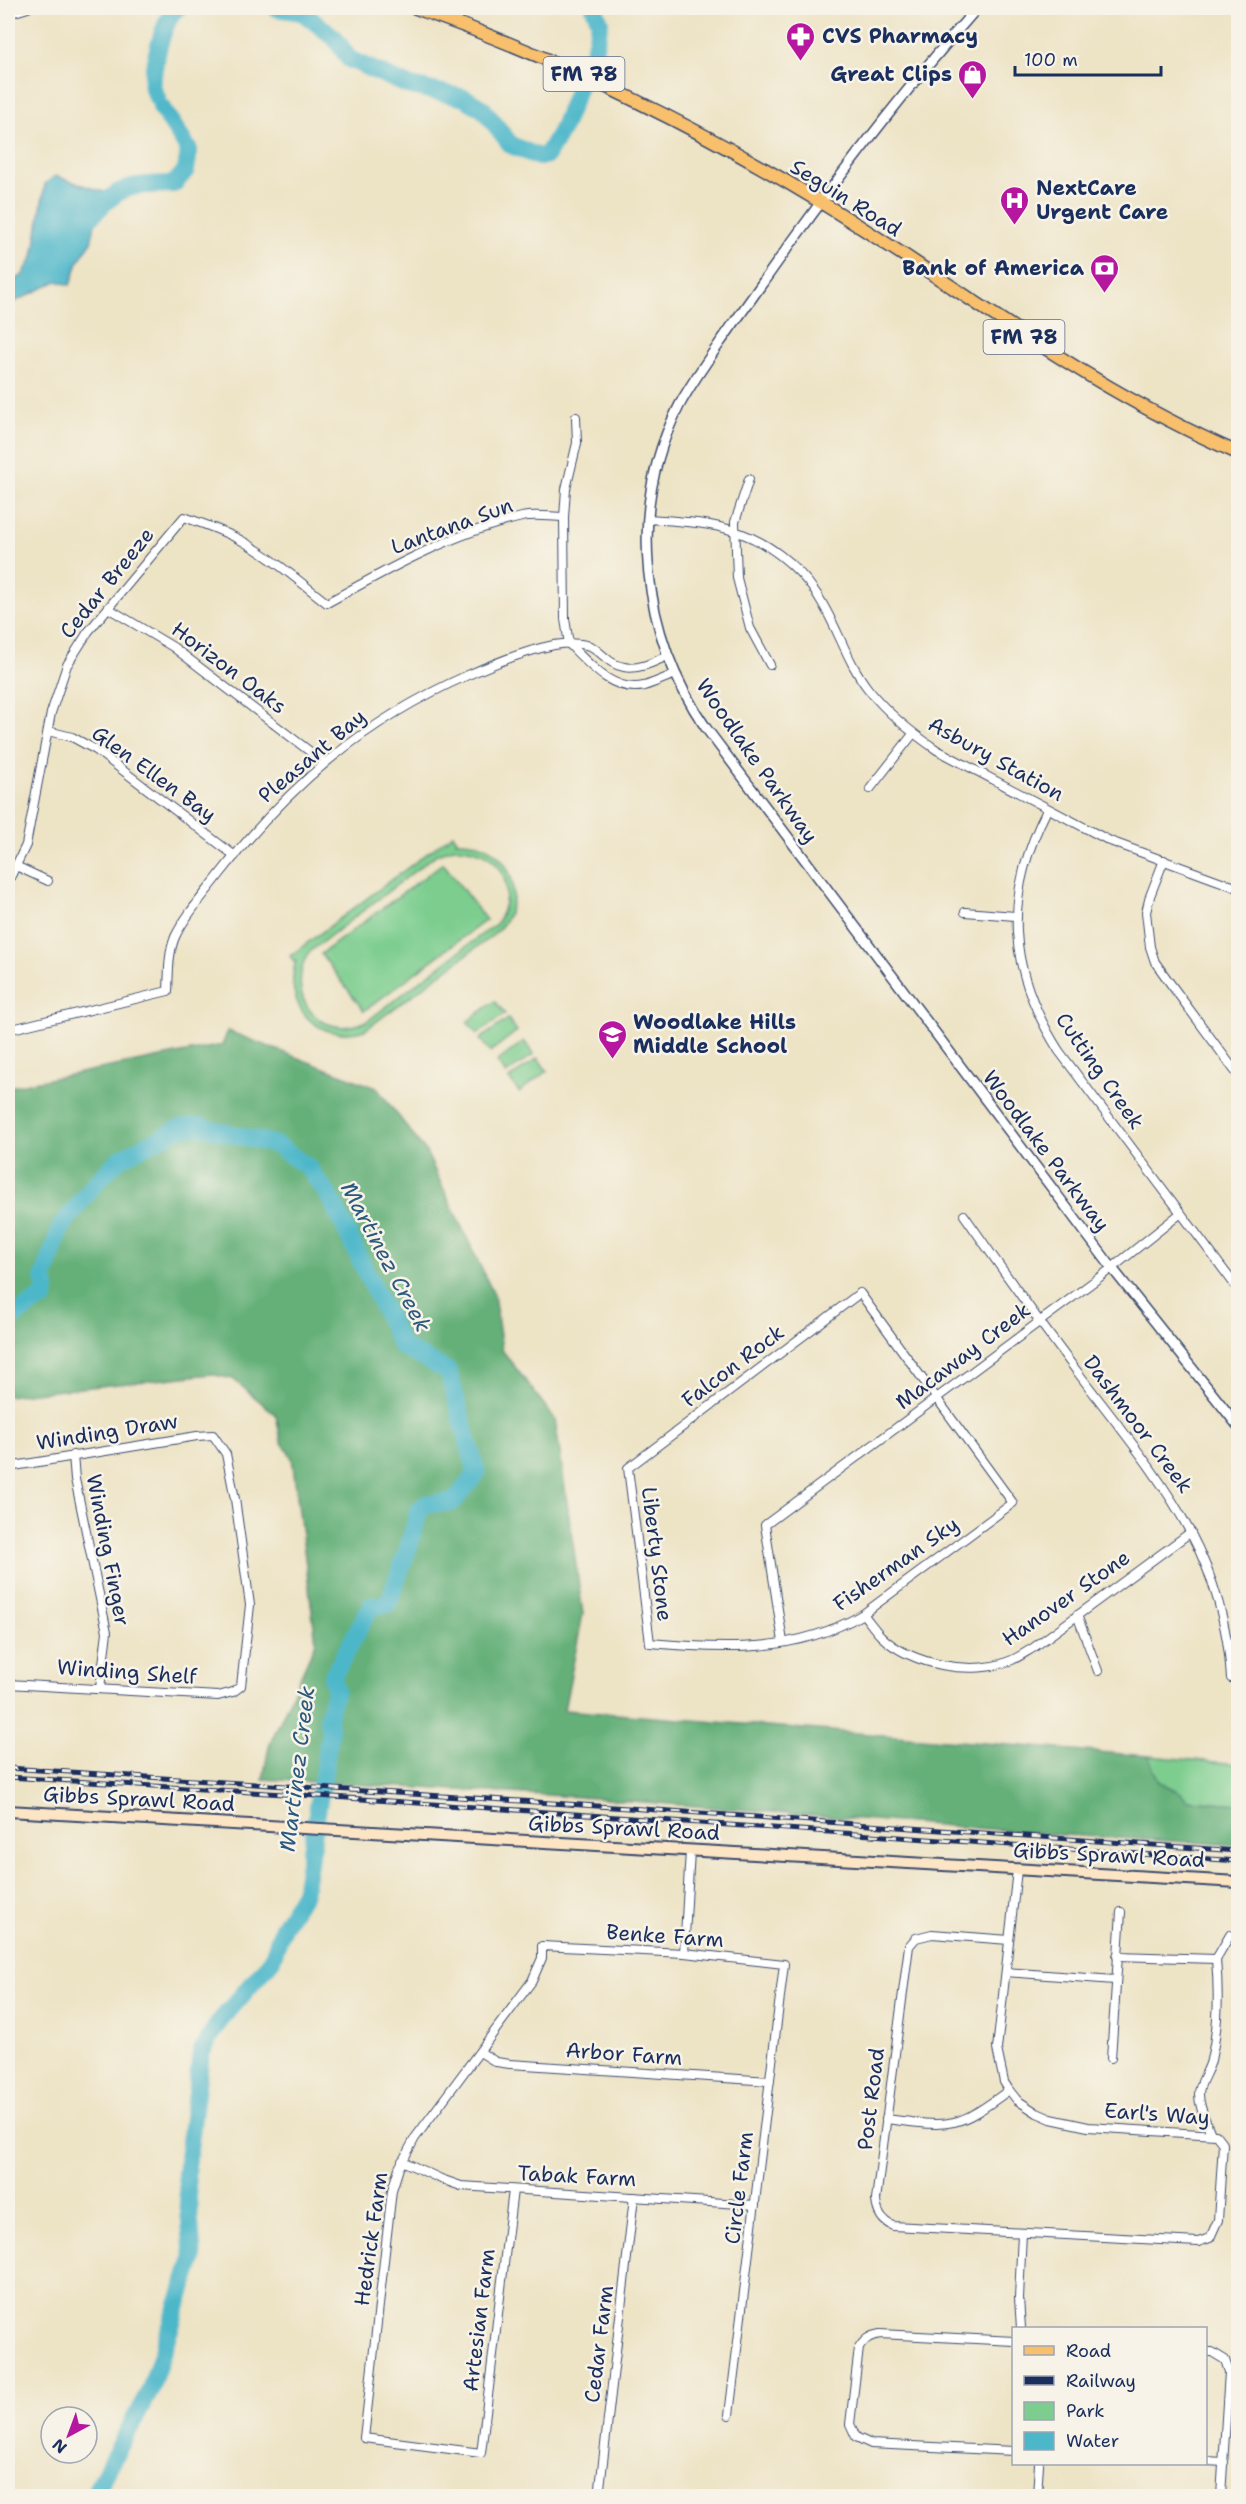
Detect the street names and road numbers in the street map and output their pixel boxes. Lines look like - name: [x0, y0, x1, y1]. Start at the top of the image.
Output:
- road number: FM 78: [544, 57, 624, 91]
- street label: Seguin Road: [785, 153, 907, 243]
- road number: FM 78: [984, 320, 1064, 354]
- street label: Lantana Sun: [387, 491, 517, 561]
- street label: Cedar Breeze: [53, 522, 161, 644]
- street label: Horizon Oaks: [166, 616, 292, 720]
- street label: Woodlake Parkway: [690, 673, 824, 849]
- street label: Pleasant Bay: [252, 703, 372, 809]
- street label: Asbury Station: [923, 710, 1069, 808]
- street label: Glen Ellen Bay: [86, 719, 222, 829]
- street label: Cutting Creek: [1049, 1007, 1151, 1135]
- street label: Woodlake Parkway: [976, 1065, 1116, 1237]
- street label: Macaway Creek: [890, 1296, 1036, 1416]
- street label: Falcon Rock: [676, 1318, 790, 1414]
- street label: Dashmoor Creek: [1077, 1349, 1199, 1499]
- street label: Winding Draw: [34, 1407, 180, 1457]
- street label: Winding Finger: [80, 1472, 136, 1628]
- street label: Liberty Stone: [635, 1485, 679, 1623]
- street label: Fisherman Sky: [828, 1510, 964, 1618]
- street label: Hanover Stone: [996, 1543, 1136, 1653]
- street label: Winding Shelf: [56, 1653, 198, 1691]
- street label: Gibbs Sprawl Road: [42, 1780, 236, 1818]
- street label: Gibbs Sprawl Road: [527, 1809, 721, 1847]
- street label: Gibbs Sprawl Road: [1012, 1836, 1206, 1874]
- street label: Benke Farm: [605, 1918, 725, 1954]
- street label: Arbor Farm: [565, 2036, 683, 2072]
- street label: Post Road: [851, 2046, 891, 2152]
- street label: Earl's Way: [1103, 2096, 1211, 2132]
- street label: Circle Farm: [718, 2130, 760, 2246]
- street label: Tabak Farm: [517, 2159, 637, 2193]
- street label: Hedrick Farm: [348, 2170, 394, 2308]
- street label: Artesian Farm: [456, 2247, 502, 2393]
- street label: Cedar Farm: [578, 2284, 620, 2404]

